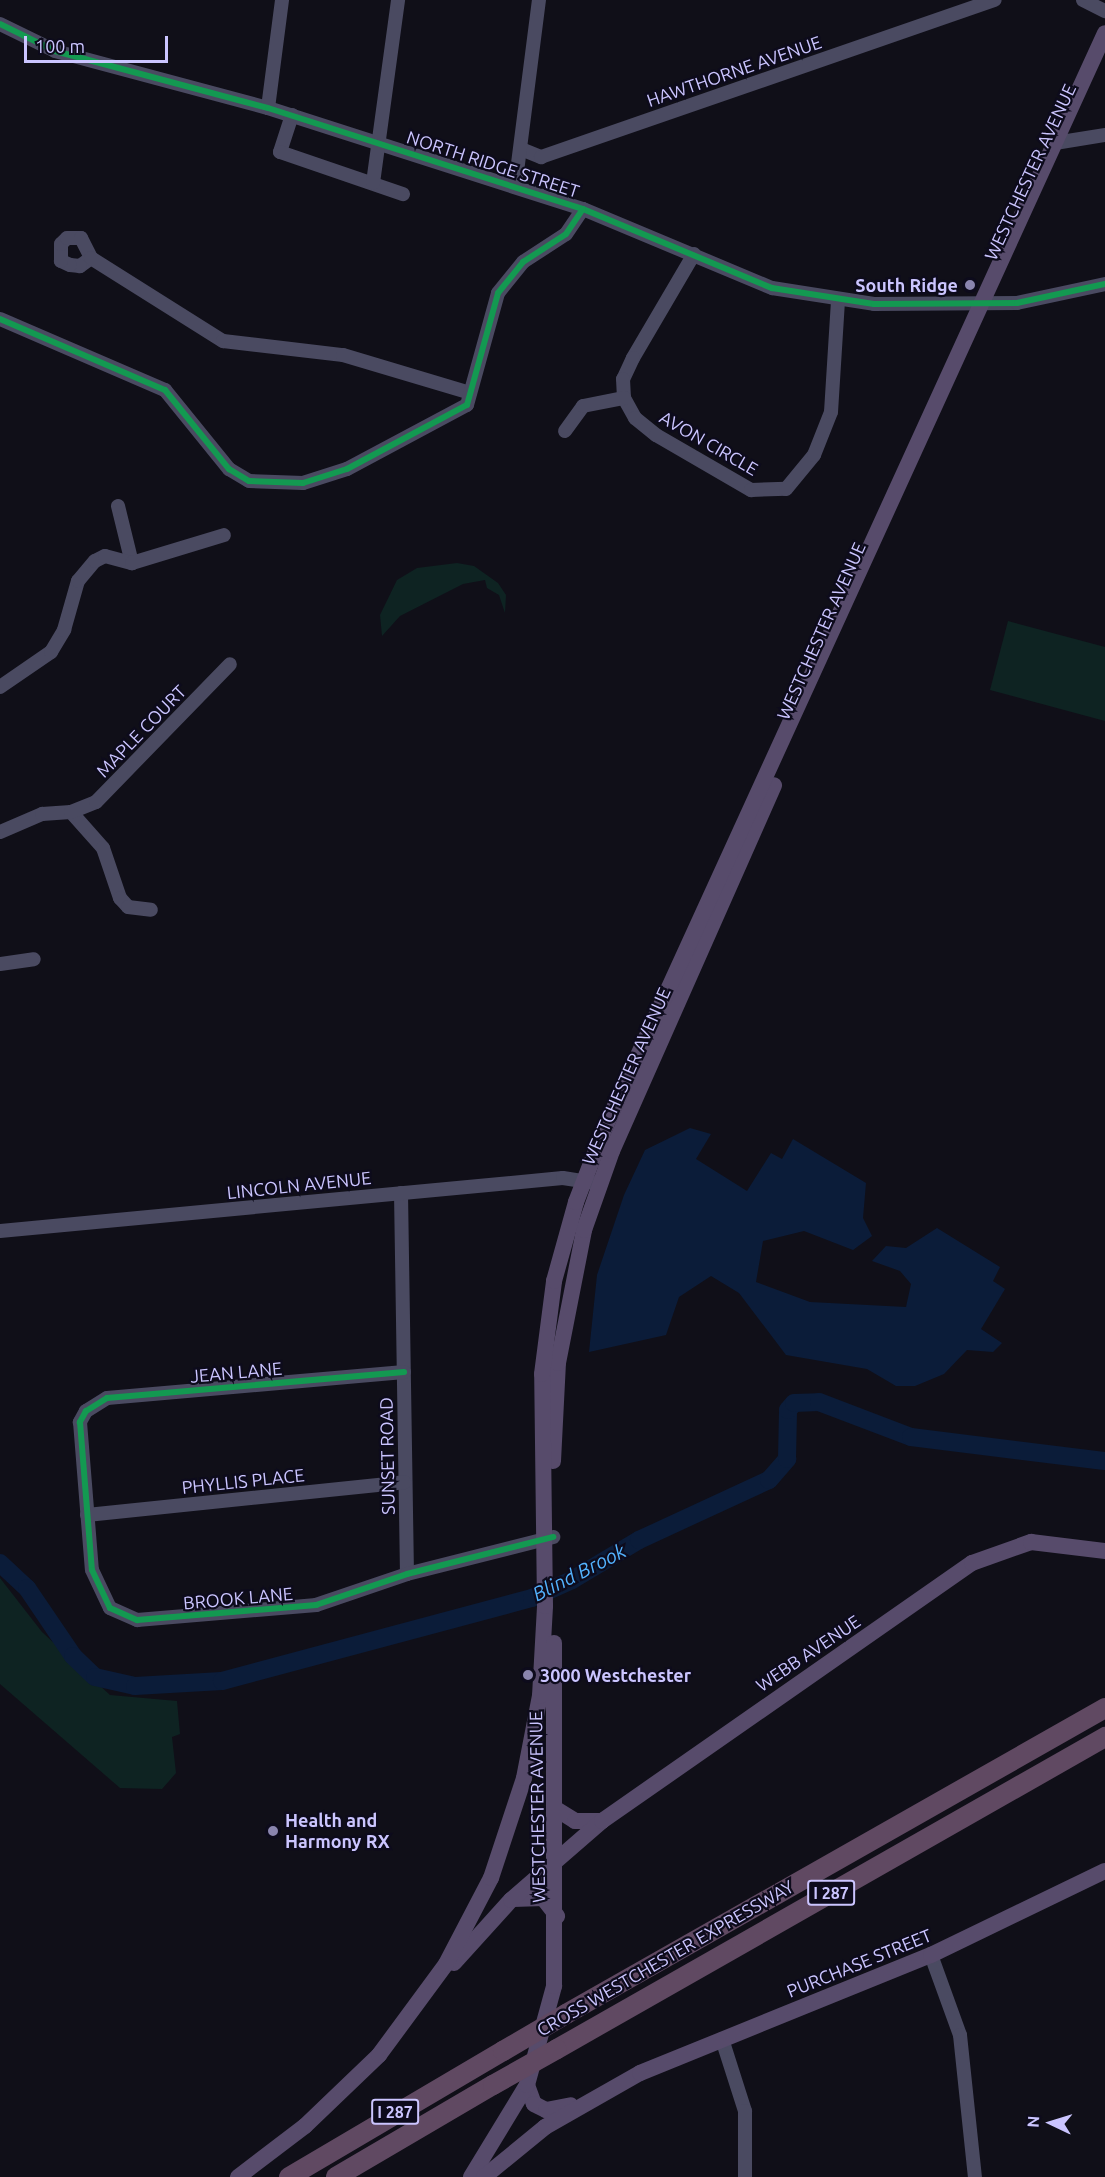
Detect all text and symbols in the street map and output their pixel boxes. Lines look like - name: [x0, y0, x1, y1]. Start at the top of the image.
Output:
- scale bar: [27, 24, 171, 62]
- street label: HAWTHORNE AVENUE: [644, 31, 824, 111]
- text: 100 m: [35, 36, 85, 56]
- street label: WESTCHESTER AVENUE: [980, 80, 1080, 264]
- street label: NORTH RIDGE STREET: [404, 126, 582, 202]
- place label: South Ridge: [855, 274, 958, 296]
- marker: South Ridge: [963, 278, 977, 292]
- street label: AVON CIRCLE: [656, 406, 762, 480]
- street label: WESTCHESTER AVENUE: [772, 539, 870, 723]
- street label: MAPLE COURT: [92, 680, 190, 782]
- street label: WESTCHESTER AVENUE: [577, 984, 675, 1168]
- street label: LINCOLN AVENUE: [226, 1167, 372, 1203]
- street label: JEAN LANE: [189, 1357, 283, 1387]
- street label: SUNSET ROAD: [375, 1397, 399, 1515]
- street label: PHYLLIS PLACE: [181, 1464, 305, 1498]
- water label: Blind Brook: [528, 1538, 630, 1606]
- street label: BROOK LANE: [182, 1582, 294, 1614]
- street label: WEBB AVENUE: [752, 1610, 864, 1696]
- place label: 3000 Westchester: [540, 1664, 691, 1686]
- marker: 3000 Westchester: [521, 1668, 535, 1682]
- street label: WESTCHESTER AVENUE: [525, 1711, 549, 1903]
- place label: Health and Harmony RX: [285, 1810, 390, 1852]
- marker: Health and Harmony RX: [266, 1824, 280, 1838]
- street label: CROSS WESTCHESTER EXPRESSWAY: [533, 1875, 797, 2041]
- road number: I 287: [807, 1880, 855, 1906]
- street label: PURCHASE STREET: [783, 1924, 935, 2002]
- north arrow: [1021, 2093, 1081, 2153]
- road number: I 287: [371, 2099, 419, 2125]
- text: N: [1024, 2115, 1042, 2128]

